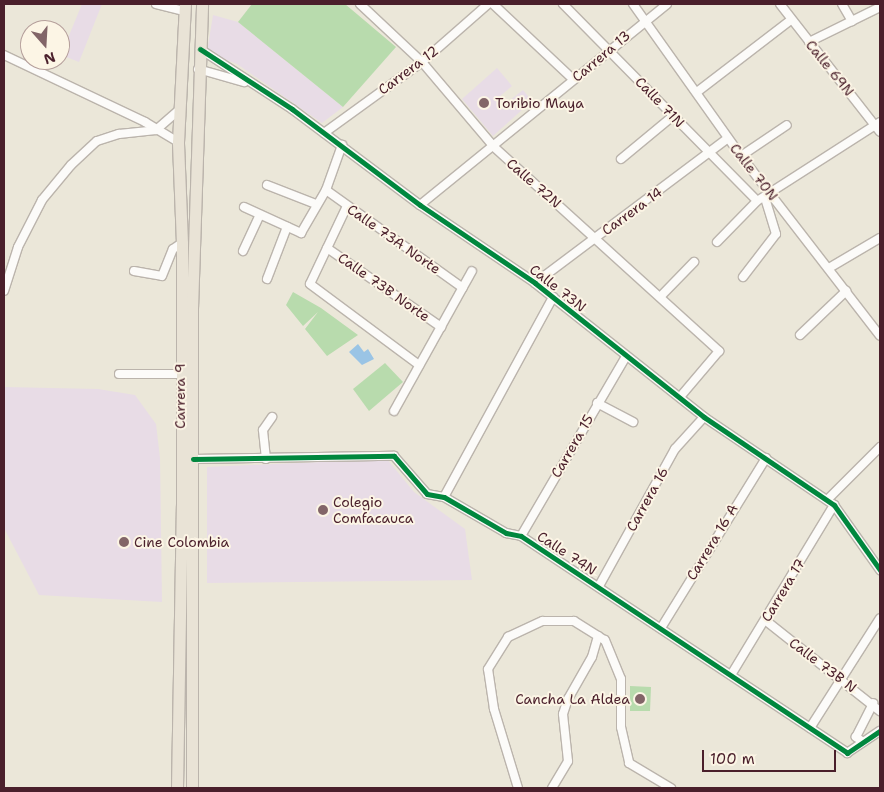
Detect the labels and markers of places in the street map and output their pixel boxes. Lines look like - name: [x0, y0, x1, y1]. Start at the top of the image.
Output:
- place label: Toribio Maya: [495, 95, 584, 111]
- marker: Toribio Maya: [477, 96, 491, 110]
- place label: Colegio Comfacauca: [333, 494, 414, 526]
- marker: Colegio Comfacauca: [317, 504, 329, 516]
- place label: Cine Colombia: [134, 534, 229, 550]
- marker: Cine Colombia: [118, 536, 130, 548]
- place label: Cancha La Aldea: [515, 691, 630, 707]
- marker: Cancha La Aldea: [634, 693, 646, 705]

